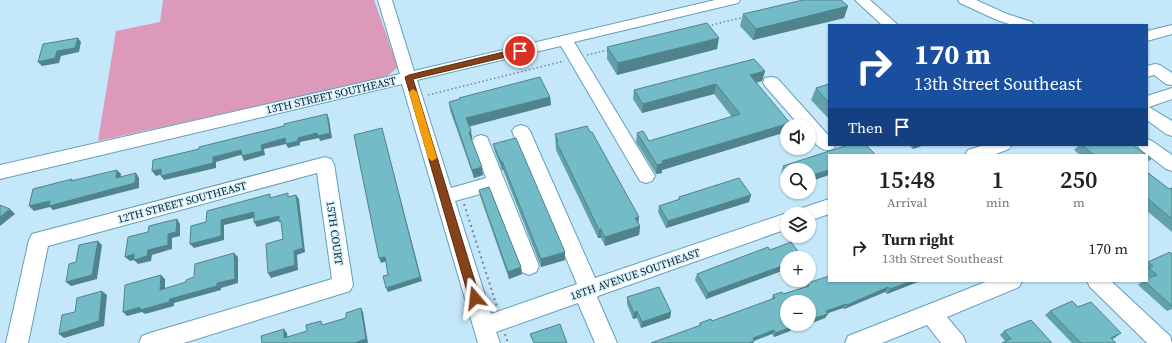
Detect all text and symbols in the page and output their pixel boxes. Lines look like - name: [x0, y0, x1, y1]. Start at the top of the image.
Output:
- pin: [503, 34, 537, 68]
- text: 170 m: [914, 35, 991, 73]
- icon: arrive: [509, 40, 531, 62]
- icon: right: [848, 40, 900, 92]
- text: 13th Street Southeast: [914, 71, 1082, 96]
- street label: 13TH STREET SOUTHEAST: [265, 73, 398, 118]
- icon: arrive: [891, 116, 913, 138]
- text: Then: [848, 117, 883, 138]
- map controls: [780, 119, 816, 331]
- button: sound: [780, 119, 816, 155]
- button: search: [780, 163, 816, 199]
- text: 15:48: [878, 163, 936, 196]
- text: 1: [992, 163, 1004, 196]
- text: 250: [1060, 163, 1098, 196]
- street label: 12TH STREET SOUTHEAST: [116, 178, 249, 227]
- text: Arrival: [887, 194, 927, 211]
- text: min: [986, 194, 1010, 211]
- text: m: [1073, 194, 1085, 211]
- street label: 15TH COURT: [323, 200, 346, 266]
- button: layers: [780, 207, 816, 243]
- text: Turn right: [882, 229, 954, 250]
- icon: right: [848, 237, 870, 259]
- text: 170 m: [1088, 238, 1128, 259]
- street label: 18TH AVENUE SOUTHEAST: [568, 245, 702, 304]
- text: 13th Street Southeast: [882, 250, 1003, 267]
- button: +: [780, 251, 816, 287]
- position arrow: [454, 277, 496, 319]
- button: −: [780, 295, 816, 331]

